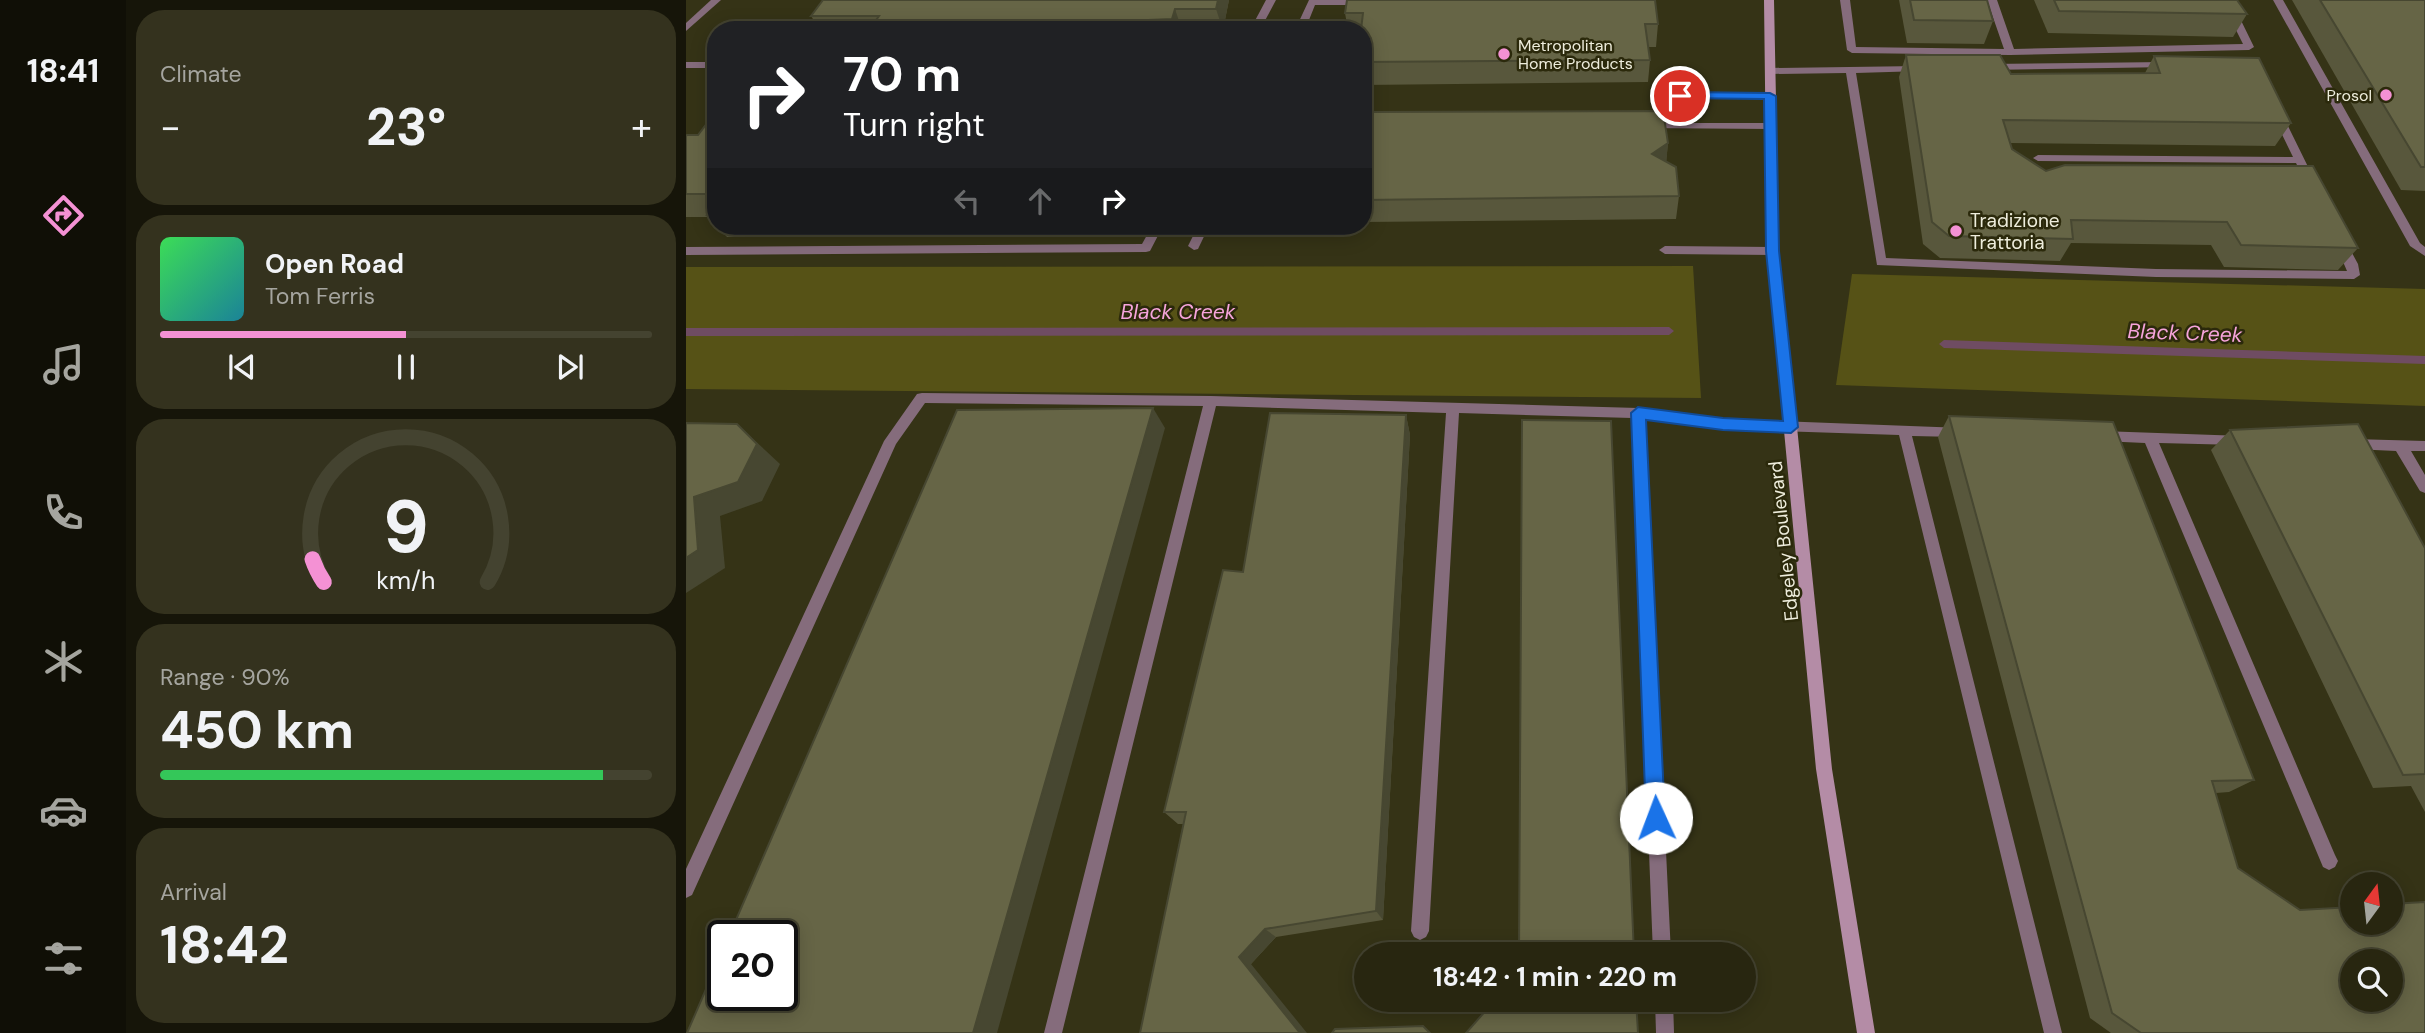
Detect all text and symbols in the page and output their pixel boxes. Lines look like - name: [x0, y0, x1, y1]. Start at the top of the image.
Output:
- place label: Metropolitan Home Products: [1518, 35, 1633, 74]
- text: 70 m: [843, 42, 961, 106]
- marker: Metropolitan Home Products: [1496, 46, 1512, 62]
- icon: right: [728, 49, 819, 140]
- text: 18:41: [27, 50, 99, 92]
- text: Climate: [160, 59, 242, 89]
- pin: [1650, 66, 1710, 126]
- icon: arrive: [1661, 77, 1699, 115]
- place label: Prosol: [2327, 85, 2372, 106]
- marker: Prosol: [2378, 87, 2394, 103]
- text: 23°: [366, 93, 446, 161]
- text: −: [160, 102, 181, 152]
- text: +: [631, 102, 652, 152]
- text: Turn right: [843, 104, 985, 146]
- icon: left: [948, 182, 986, 220]
- icon: ahead: [1021, 182, 1059, 220]
- icon: right: [1094, 182, 1132, 220]
- icon: directions: [39, 191, 88, 240]
- place label: Tradizione Trattoria: [1970, 208, 2060, 255]
- marker: Tradizione Trattoria: [1948, 223, 1964, 239]
- text: Open Road: [265, 247, 404, 281]
- text: Tom Ferris: [265, 281, 375, 311]
- water label: Black Creek: [1121, 298, 1236, 326]
- water label: Black Creek: [2127, 317, 2243, 349]
- icon: music: [39, 340, 88, 389]
- icon: previous: [223, 348, 261, 386]
- icon: pause: [387, 348, 425, 386]
- icon: next: [551, 348, 589, 386]
- street label: Edgeley Boulevard: [1763, 460, 1804, 622]
- text: 9: [383, 481, 429, 576]
- icon: phone: [39, 488, 88, 537]
- text: km/h: [376, 564, 436, 597]
- icon: climate: [39, 637, 88, 686]
- text: Range · 90%: [160, 662, 290, 692]
- text: 450 km: [160, 696, 354, 764]
- position arrow: [1619, 781, 1693, 855]
- icon: car: [39, 786, 88, 835]
- north arrow: [2340, 872, 2403, 934]
- map controls: [2340, 872, 2403, 1012]
- text: Arrival: [160, 877, 227, 907]
- text: 18:42: [160, 911, 289, 979]
- speed limit sign: 20: [707, 920, 798, 1011]
- icon: filters: [39, 934, 88, 983]
- button: search: [2340, 949, 2403, 1012]
- text: 18:42 · 1 min · 220 m: [1433, 960, 1677, 994]

